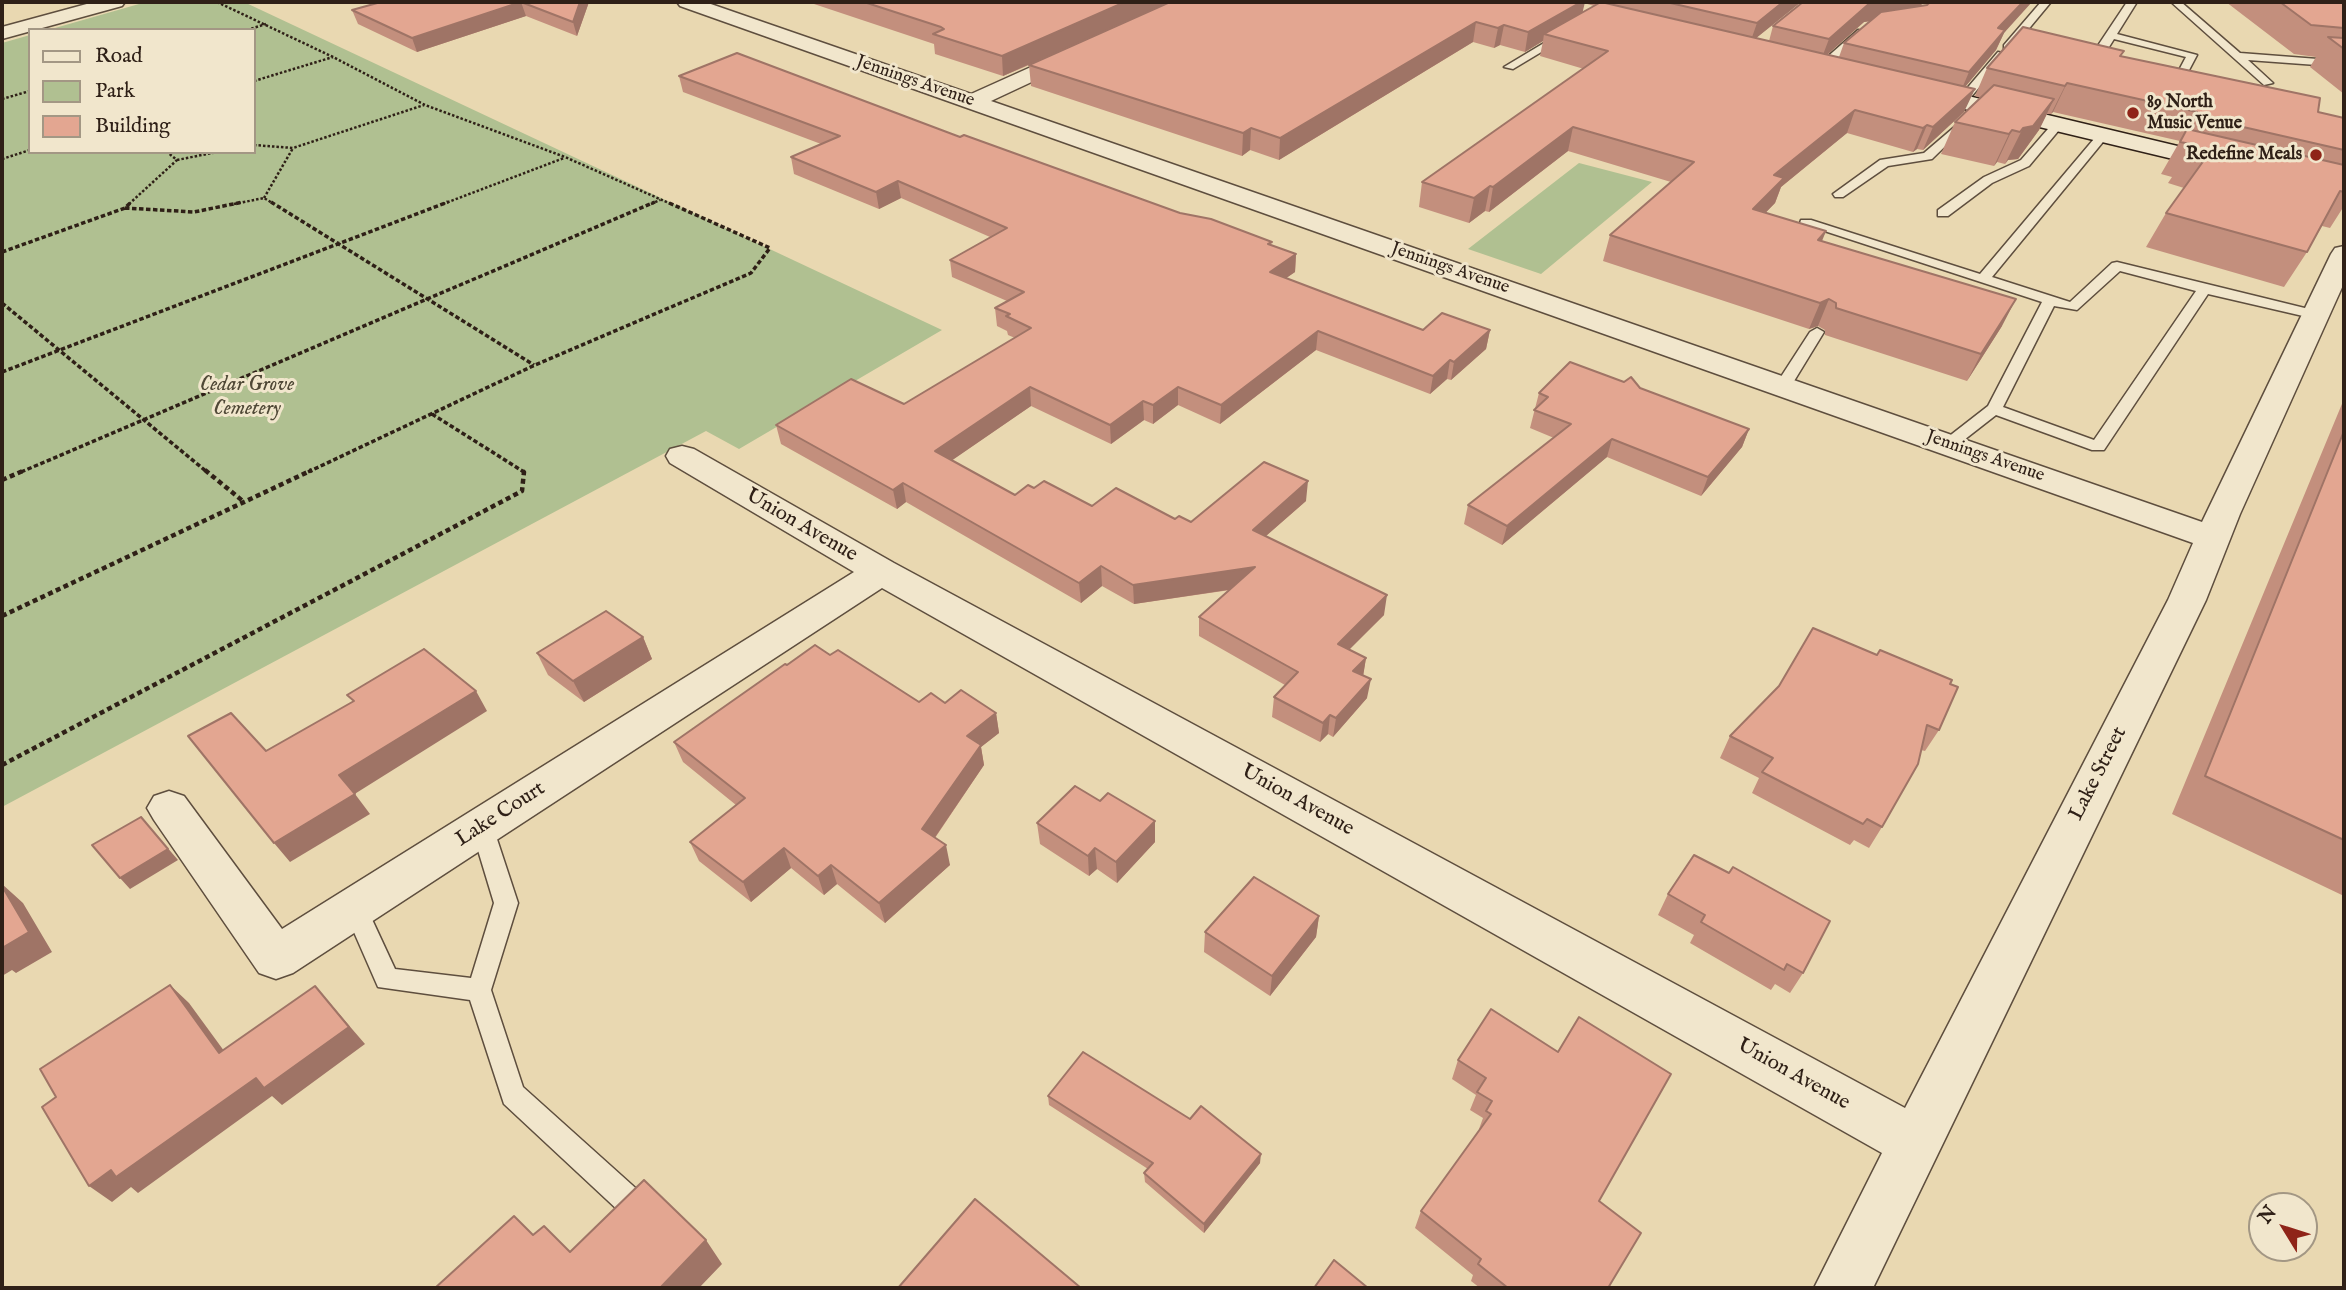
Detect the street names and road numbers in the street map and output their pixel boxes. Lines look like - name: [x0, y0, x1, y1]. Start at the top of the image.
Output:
- street label: Jennings Avenue: [853, 52, 977, 112]
- street label: Jennings Avenue: [1388, 239, 1512, 299]
- street label: Jennings Avenue: [1923, 427, 2047, 487]
- street label: Union Avenue: [741, 484, 861, 568]
- street label: Lake Street: [2065, 723, 2133, 825]
- street label: Union Avenue: [1236, 760, 1358, 842]
- street label: Lake Court: [452, 777, 550, 853]
- street label: Union Avenue: [1732, 1034, 1854, 1116]

